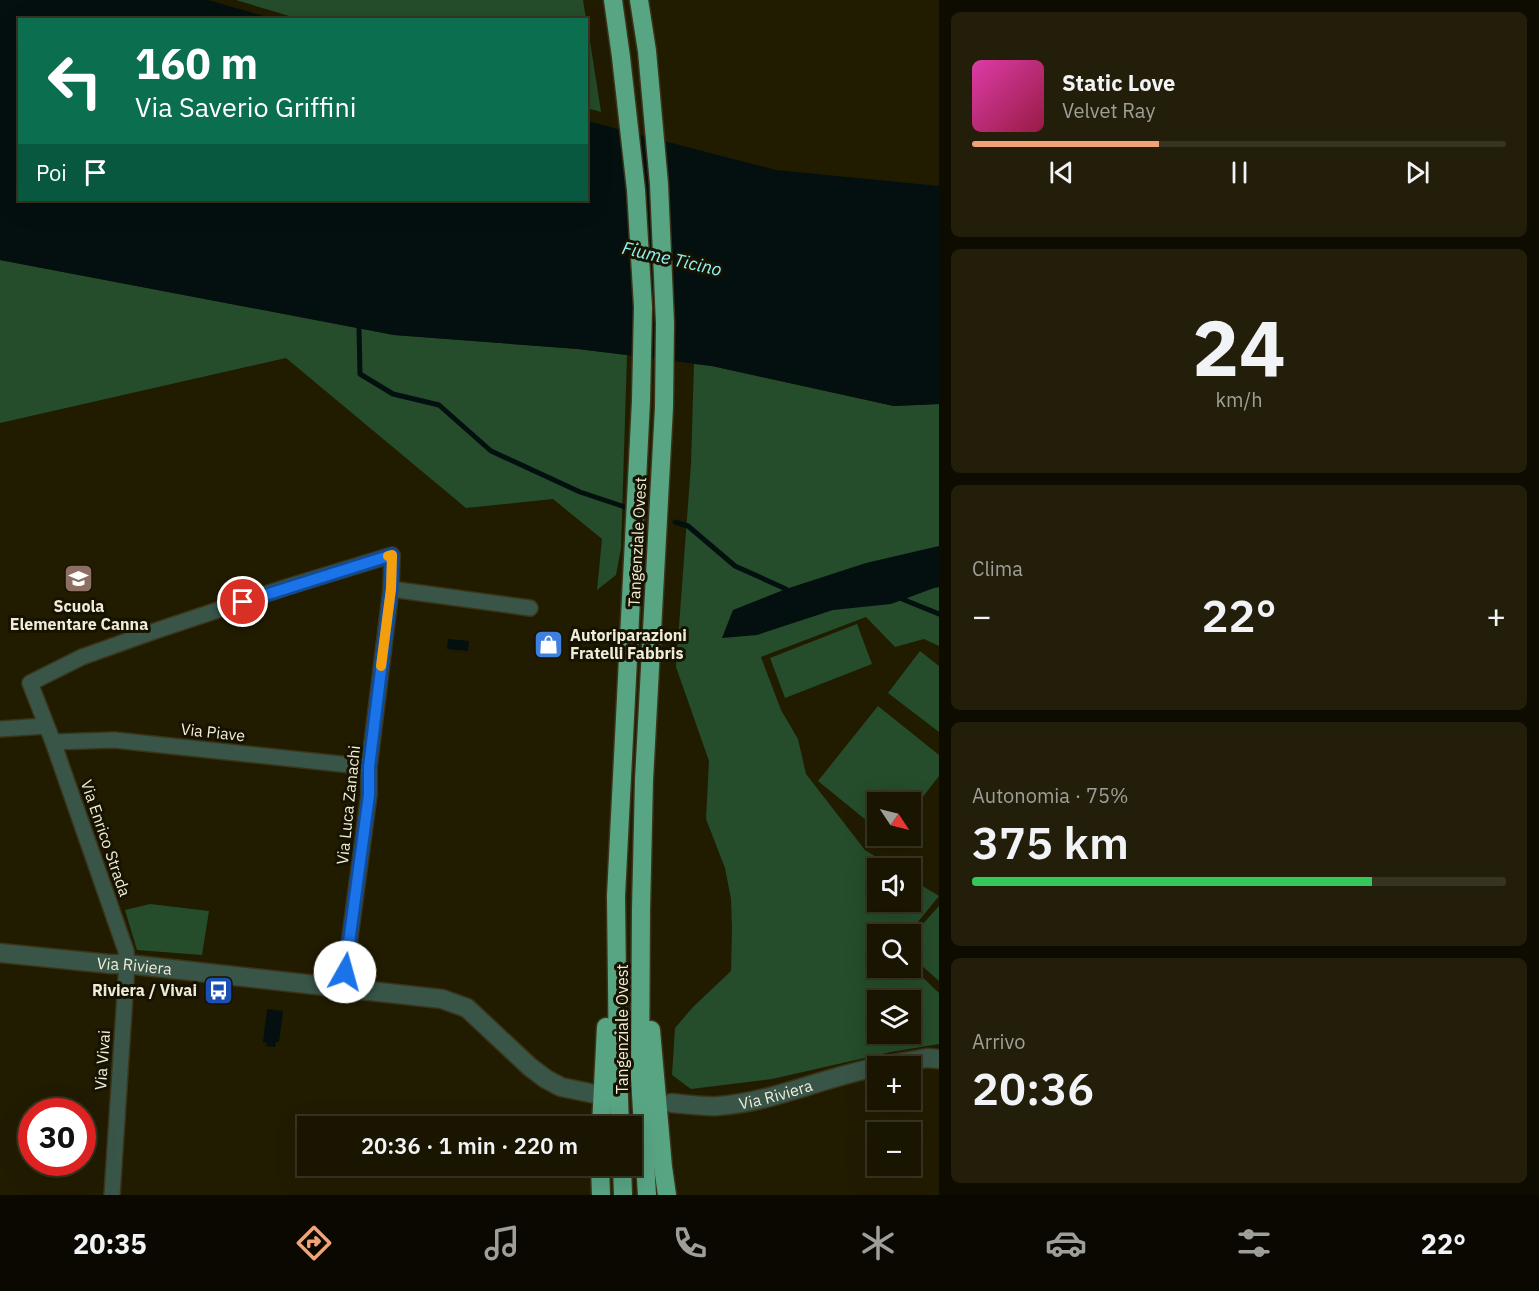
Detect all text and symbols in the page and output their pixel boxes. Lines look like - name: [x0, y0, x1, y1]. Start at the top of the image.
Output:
- text: 160 m: [135, 36, 258, 91]
- icon: left: [36, 42, 114, 120]
- text: Static Love: [1062, 68, 1175, 97]
- text: Via Saverio Griffini: [135, 89, 356, 124]
- text: Velvet Ray: [1062, 97, 1155, 124]
- icon: arrive: [79, 156, 112, 189]
- icon: previous: [1045, 156, 1078, 189]
- icon: pause: [1223, 156, 1256, 189]
- icon: next: [1401, 156, 1434, 189]
- text: Poi: [36, 158, 67, 187]
- water label: Fiume Ticino: [620, 236, 724, 281]
- text: 24: [1192, 296, 1286, 397]
- text: km/h: [1215, 386, 1263, 413]
- street label: Tangenziale Ovest: [624, 477, 650, 607]
- text: Clima: [972, 555, 1023, 582]
- school or university icon: Scuola Elementare Canna: [63, 562, 95, 594]
- pin: [217, 576, 268, 627]
- icon: arrive: [226, 585, 259, 618]
- text: 22°: [1201, 586, 1277, 644]
- text: −: [972, 594, 992, 637]
- text: +: [1486, 594, 1506, 637]
- place label: Scuola Elementare Canna: [10, 596, 148, 634]
- place label: Autoriparazioni Fratelli Fabbris: [570, 625, 687, 663]
- shop icon: Autoriparazioni Fratelli Fabbris: [533, 628, 565, 660]
- street label: Via Piave: [180, 719, 246, 745]
- street label: Via Luca Zanachi: [332, 744, 364, 866]
- street label: Via Enrico Strada: [77, 777, 135, 899]
- text: Autonomia · 75%: [972, 782, 1129, 809]
- north arrow: [867, 792, 921, 846]
- map controls: [867, 792, 921, 1176]
- text: 375 km: [972, 813, 1129, 871]
- button: sound: [867, 858, 921, 912]
- button: search: [867, 924, 921, 978]
- position arrow: [313, 940, 377, 1004]
- street label: Via Riviera: [96, 953, 173, 979]
- street label: Tangenziale Ovest: [612, 964, 632, 1094]
- bus stop icon: Riviera / Vivai: [202, 974, 234, 1006]
- place label: Riviera / Vivai: [92, 980, 197, 1000]
- button: layers: [867, 990, 921, 1044]
- text: Arrivo: [972, 1028, 1025, 1055]
- street label: Via Vivai: [90, 1029, 114, 1091]
- button: +: [867, 1056, 921, 1110]
- text: 20:36: [972, 1059, 1094, 1117]
- street label: Via Riviera: [737, 1075, 815, 1113]
- speed limit sign: 30: [18, 1098, 96, 1176]
- button: −: [867, 1122, 921, 1176]
- text: 20:36 · 1 min · 220 m: [361, 1131, 578, 1160]
- icon: directions: [293, 1222, 335, 1264]
- icon: music: [481, 1222, 523, 1264]
- icon: phone: [669, 1222, 711, 1264]
- icon: climate: [857, 1222, 899, 1264]
- icon: car: [1045, 1222, 1087, 1264]
- icon: filters: [1233, 1222, 1275, 1264]
- text: 20:35: [73, 1226, 147, 1261]
- text: 22°: [1421, 1226, 1466, 1261]

